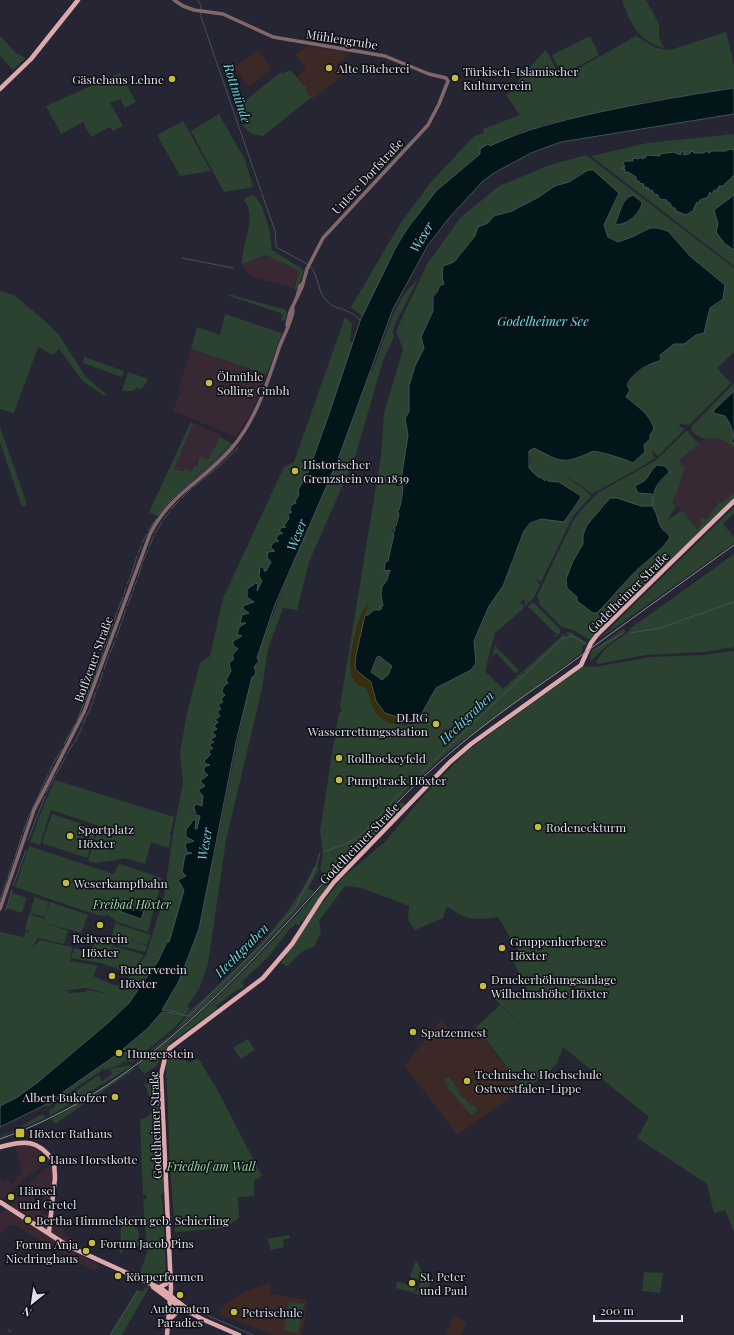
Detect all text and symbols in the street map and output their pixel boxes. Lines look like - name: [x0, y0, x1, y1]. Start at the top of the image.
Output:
- street label: Mühlengrube: [305, 25, 379, 53]
- water label: Rottmünde: [220, 60, 256, 125]
- place label: Alte Bücherei: [336, 60, 410, 76]
- marker: Alte Bücherei: [324, 63, 334, 73]
- place label: Türkisch-Islamischer Kulturverein: [463, 63, 579, 93]
- place label: Gästehaus Lehne: [72, 71, 164, 87]
- marker: Türkisch-Islamischer Kulturverein: [450, 73, 460, 83]
- marker: Gästehaus Lehne: [167, 74, 177, 84]
- street label: Untere Dorfstraße: [328, 135, 406, 217]
- water label: Weser: [405, 218, 437, 255]
- water label: Godelheimer See: [497, 312, 589, 329]
- place label: Ölmühle Solling Gmbh: [217, 368, 289, 398]
- marker: Ölmühle Solling Gmbh: [204, 378, 214, 388]
- place label: Historischer Grenzstein von 1839: [303, 456, 409, 486]
- marker: Historischer Grenzstein von 1839: [290, 466, 300, 476]
- water label: Weser: [282, 516, 310, 553]
- street label: Godelheimer Straße: [584, 548, 672, 636]
- street label: Boffzener Straße: [70, 614, 116, 704]
- water label: Hechtgraben: [434, 687, 497, 748]
- place label: DLRG Wasserrettungsstation: [307, 709, 429, 739]
- marker: DLRG Wasserrettungsstation: [431, 719, 441, 729]
- place label: Rollhockeyfeld: [347, 750, 426, 766]
- marker: Rollhockeyfeld: [334, 753, 344, 763]
- place label: Pumptrack Höxter: [347, 772, 447, 788]
- marker: Pumptrack Höxter: [334, 775, 344, 785]
- street label: Godelheimer Straße: [316, 799, 402, 887]
- place label: Rodeneckturm: [546, 819, 627, 835]
- place label: Sportplatz Höxter: [78, 821, 134, 851]
- marker: Rodeneckturm: [533, 822, 543, 832]
- water label: Weser: [193, 826, 215, 862]
- marker: Sportplatz Höxter: [65, 831, 75, 841]
- place label: Weserkampfbahn: [73, 875, 168, 891]
- marker: Weserkampfbahn: [61, 878, 71, 888]
- park label: Freibad Höxter: [92, 896, 172, 912]
- water label: Hechtgraben: [210, 919, 272, 981]
- marker: Reitverein Höxter: [95, 920, 105, 930]
- place label: Reitverein Höxter: [72, 930, 128, 960]
- place label: Gruppenherberge Höxter: [510, 933, 607, 963]
- marker: Gruppenherberge Höxter: [497, 943, 507, 953]
- place label: Ruderverein Höxter: [120, 961, 187, 991]
- marker: Ruderverein Höxter: [107, 971, 117, 981]
- place label: Druckerhöhungsanlage Wilhelmshöhe Höxter: [490, 971, 616, 1001]
- marker: Druckerhöhungsanlage Wilhelmshöhe Höxter: [478, 981, 488, 991]
- place label: Spatzennest: [421, 1024, 487, 1040]
- marker: Spatzennest: [408, 1027, 418, 1037]
- place label: Hungerstein: [127, 1045, 194, 1061]
- marker: Hungerstein: [114, 1048, 124, 1058]
- place label: Technische Hochschule Ostwestfalen-Lippe: [475, 1066, 602, 1096]
- street label: Godelheimer Straße: [145, 1071, 165, 1179]
- marker: Technische Hochschule Ostwestfalen-Lippe: [462, 1076, 472, 1086]
- place label: Albert Bukofzer: [21, 1089, 108, 1105]
- marker: Albert Bukofzer: [110, 1092, 120, 1102]
- place label: Höxter Rathaus: [29, 1125, 112, 1141]
- marker: Höxter Rathaus: [14, 1127, 26, 1139]
- place label: Haus Horstkotte: [50, 1151, 138, 1167]
- marker: Haus Horstkotte: [37, 1154, 47, 1164]
- park label: Friedhof am Wall: [166, 1158, 256, 1174]
- place label: Hänsel und Gretel: [19, 1182, 77, 1212]
- marker: Hänsel und Gretel: [6, 1192, 16, 1202]
- place label: Bertha Himmelstern geb. Schierling: [36, 1212, 230, 1228]
- marker: Bertha Himmelstern geb. Schierling: [23, 1215, 33, 1225]
- place label: Forum Jacob Pins: [100, 1235, 194, 1251]
- place label: Forum Anja Niedringhaus: [6, 1236, 78, 1266]
- marker: Forum Jacob Pins: [87, 1238, 97, 1248]
- marker: Forum Anja Niedringhaus: [81, 1246, 91, 1256]
- place label: Körperformen: [126, 1268, 204, 1284]
- place label: St. Peter und Paul: [420, 1268, 468, 1298]
- marker: Körperformen: [113, 1271, 123, 1281]
- marker: St. Peter und Paul: [407, 1278, 417, 1288]
- north arrow: [12, 1283, 52, 1323]
- marker: Automaten Paradies: [175, 1290, 185, 1300]
- scale bar: [594, 1297, 682, 1323]
- place label: Automaten Paradies: [149, 1300, 210, 1330]
- text: 200 m: [600, 1302, 634, 1318]
- text: N: [20, 1304, 34, 1321]
- place label: Petrischule: [242, 1304, 303, 1320]
- marker: Petrischule: [229, 1307, 239, 1317]

